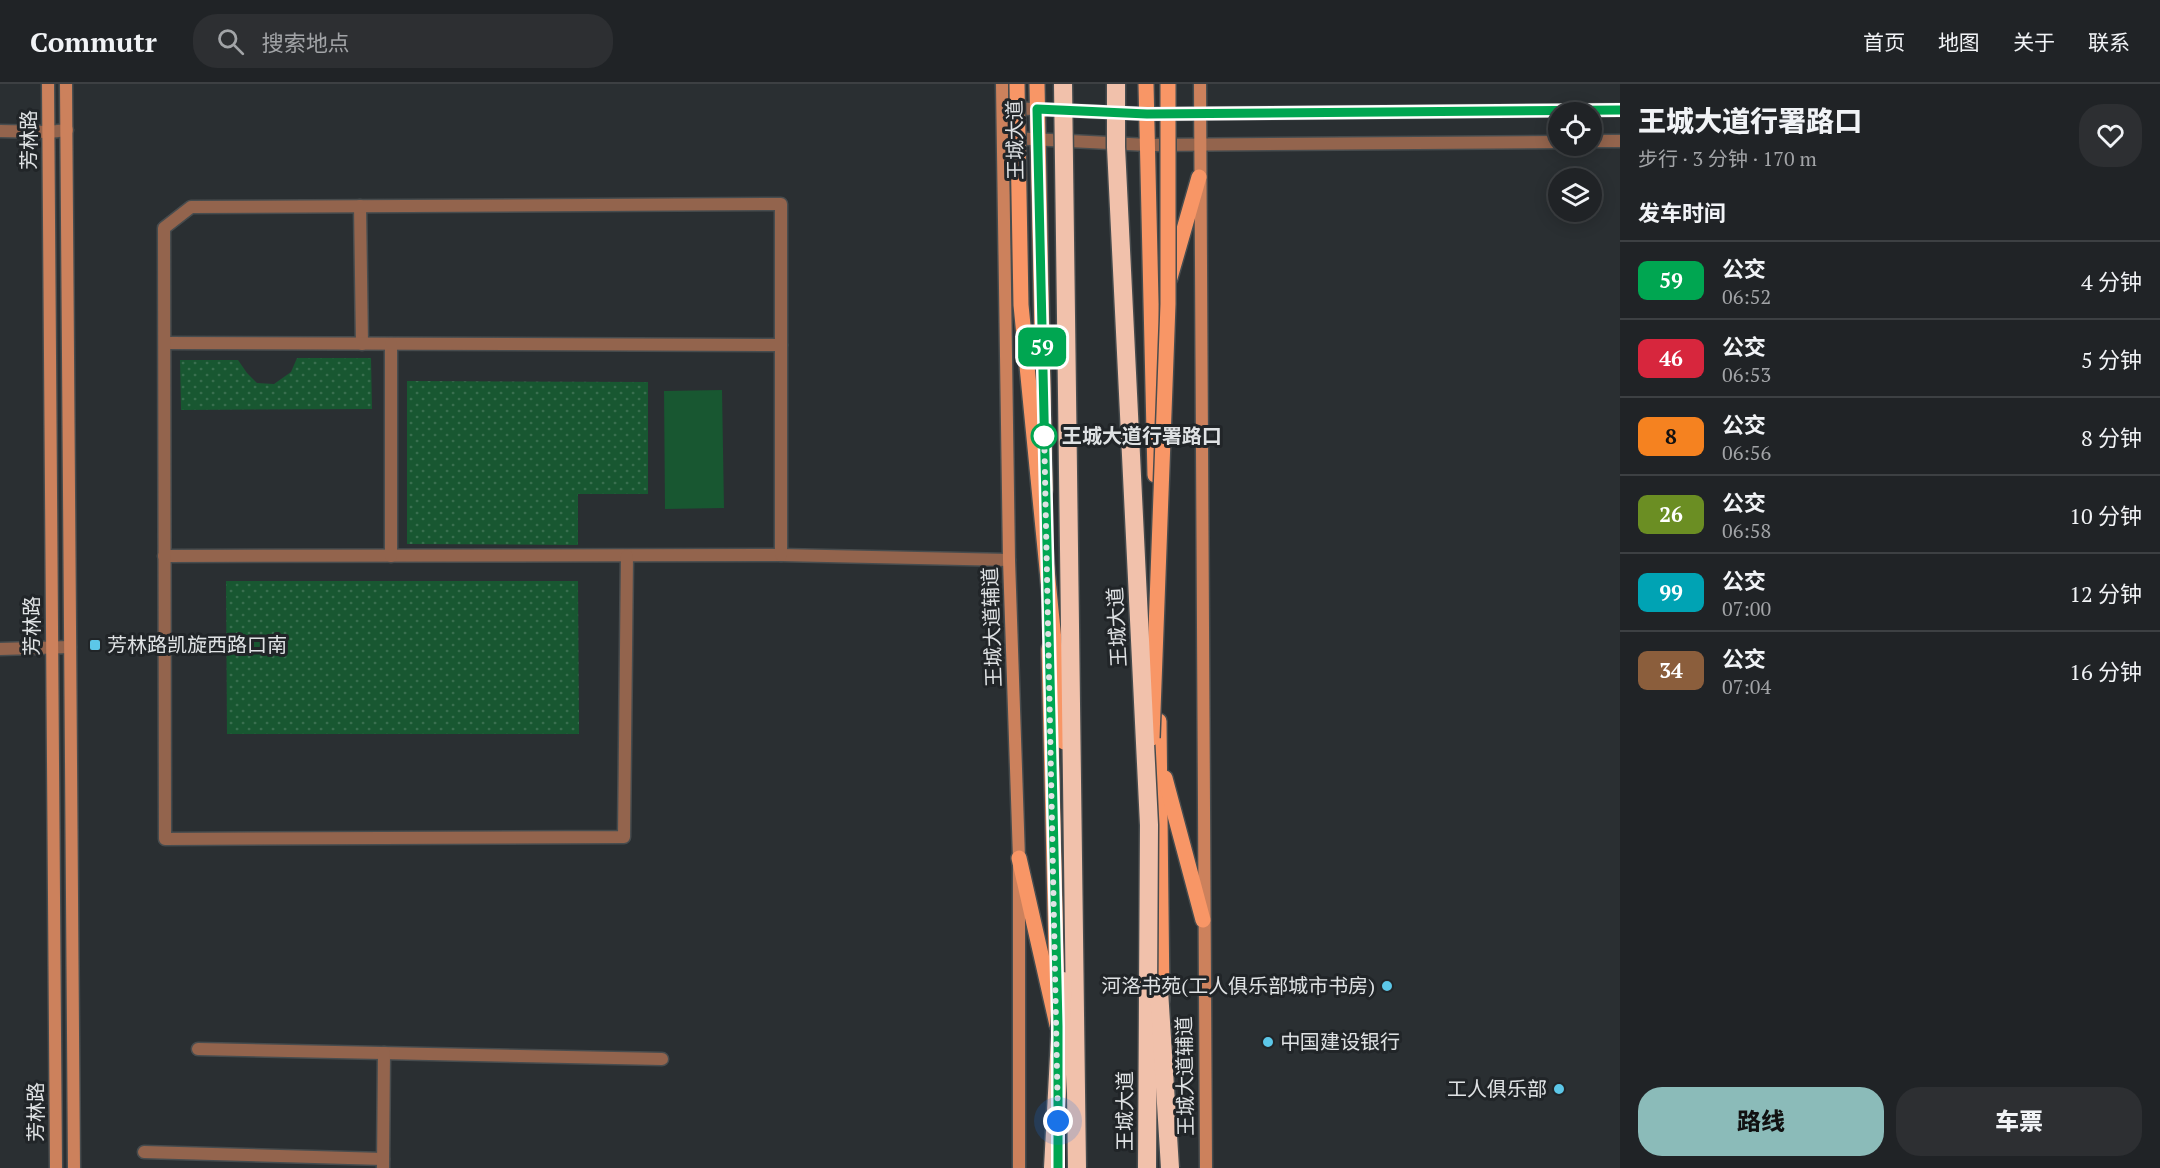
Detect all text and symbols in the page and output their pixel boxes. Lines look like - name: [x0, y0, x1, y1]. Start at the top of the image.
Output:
- search box: [193, 14, 613, 68]
- text: Commutr: [30, 23, 157, 60]
- icon: search: [214, 25, 247, 58]
- text: 搜索地点: [262, 28, 350, 57]
- text: 首页: [1863, 28, 1905, 56]
- text: 地图: [1938, 28, 1980, 56]
- text: 关于: [2013, 28, 2055, 56]
- text: 联系: [2088, 28, 2130, 56]
- street label: 王城大道: [1000, 100, 1029, 180]
- map controls: [1548, 102, 1602, 222]
- button: locate: [1548, 102, 1602, 156]
- text: 王城大道行署路口: [1638, 102, 1862, 139]
- button: heart: [2079, 104, 2142, 167]
- street label: 芳林路: [15, 110, 42, 170]
- text: 步行 · 3 分钟 · 170 m: [1638, 145, 1817, 172]
- button: layers: [1548, 168, 1602, 222]
- text: 发车时间: [1638, 198, 1726, 227]
- text: 公交: [1722, 254, 1766, 283]
- text: 59: [1659, 266, 1683, 294]
- text: 4 分钟: [2081, 267, 2142, 296]
- text: 06:52: [1722, 283, 1771, 310]
- line badge: 59: [1015, 328, 1069, 366]
- text: 公交: [1722, 332, 1766, 361]
- text: 59: [1030, 333, 1054, 361]
- text: 46: [1659, 344, 1683, 372]
- text: 5 分钟: [2081, 345, 2142, 374]
- text: 06:53: [1722, 361, 1771, 388]
- text: 公交: [1722, 410, 1766, 439]
- place label: 王城大道行署路口: [1062, 422, 1222, 449]
- text: 8: [1665, 422, 1677, 450]
- marker: 王城大道行署路口: [1031, 423, 1057, 449]
- text: 8 分钟: [2081, 423, 2142, 452]
- text: 06:56: [1722, 439, 1771, 466]
- text: 公交: [1722, 488, 1766, 517]
- text: 26: [1659, 500, 1683, 528]
- text: 10 分钟: [2069, 501, 2142, 530]
- text: 06:58: [1722, 517, 1771, 544]
- text: 公交: [1722, 566, 1766, 595]
- street label: 王城大道辅道: [976, 567, 1007, 687]
- text: 99: [1659, 578, 1683, 606]
- text: 12 分钟: [2069, 579, 2142, 608]
- street label: 王城大道: [1101, 586, 1132, 668]
- text: 07:00: [1722, 595, 1771, 622]
- street label: 芳林路: [18, 596, 45, 656]
- place label: 芳林路凯旋西路口南: [107, 631, 287, 658]
- marker: 芳林路凯旋西路口南: [88, 638, 102, 652]
- text: 公交: [1722, 644, 1766, 673]
- text: 34: [1659, 656, 1683, 684]
- text: 16 分钟: [2069, 657, 2142, 686]
- text: 07:04: [1722, 673, 1771, 700]
- place label: 河洛书苑(工人俱乐部城市书房): [1101, 972, 1375, 999]
- marker: 河洛书苑(工人俱乐部城市书房): [1380, 979, 1394, 993]
- street label: 王城大道辅道: [1170, 1016, 1199, 1136]
- place label: 中国建设银行: [1280, 1028, 1400, 1055]
- marker: 中国建设银行: [1261, 1035, 1275, 1049]
- street label: 王城大道: [1111, 1071, 1138, 1151]
- place label: 工人俱乐部: [1447, 1075, 1547, 1102]
- street label: 芳林路: [22, 1082, 49, 1142]
- marker: 工人俱乐部: [1552, 1082, 1566, 1096]
- button: 路线: [1638, 1087, 1884, 1156]
- button: 车票: [1896, 1087, 2142, 1156]
- your location: [1043, 1106, 1073, 1136]

